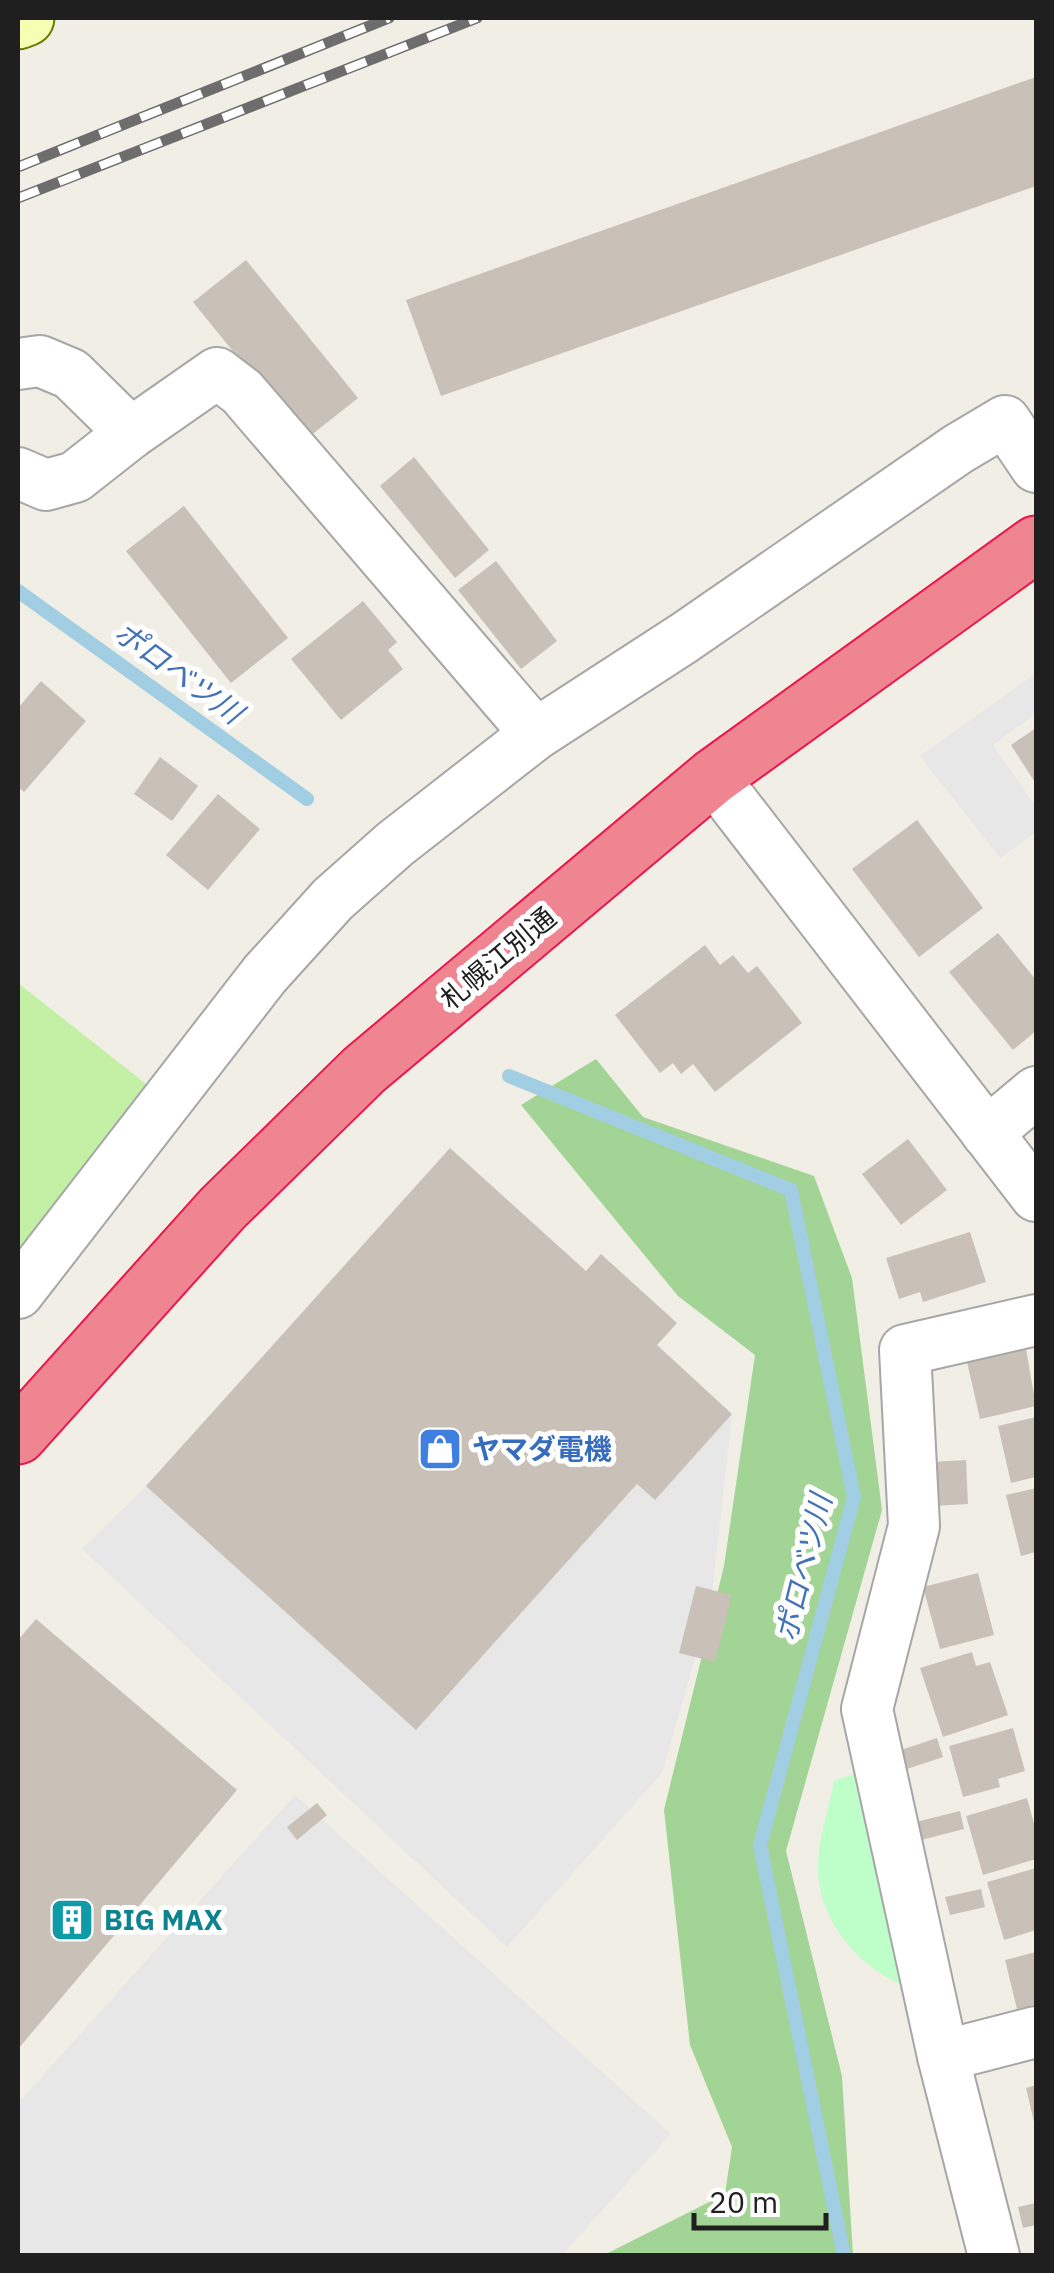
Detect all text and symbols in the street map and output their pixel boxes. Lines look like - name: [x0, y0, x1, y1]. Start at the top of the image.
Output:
- water label: ポロベツ川: [107, 612, 253, 733]
- street label: 札幌江別通: [432, 898, 563, 1017]
- shop icon: ヤマダ電機: [417, 1426, 463, 1472]
- place label: ヤマダ電機: [472, 1430, 612, 1467]
- water label: ポロベツ川: [765, 1487, 840, 1645]
- building icon: BIG MAX: [49, 1897, 95, 1943]
- place label: BIG MAX: [104, 1901, 223, 1938]
- scale bar: [694, 2168, 826, 2230]
- text: 20 m: [709, 2182, 778, 2221]

